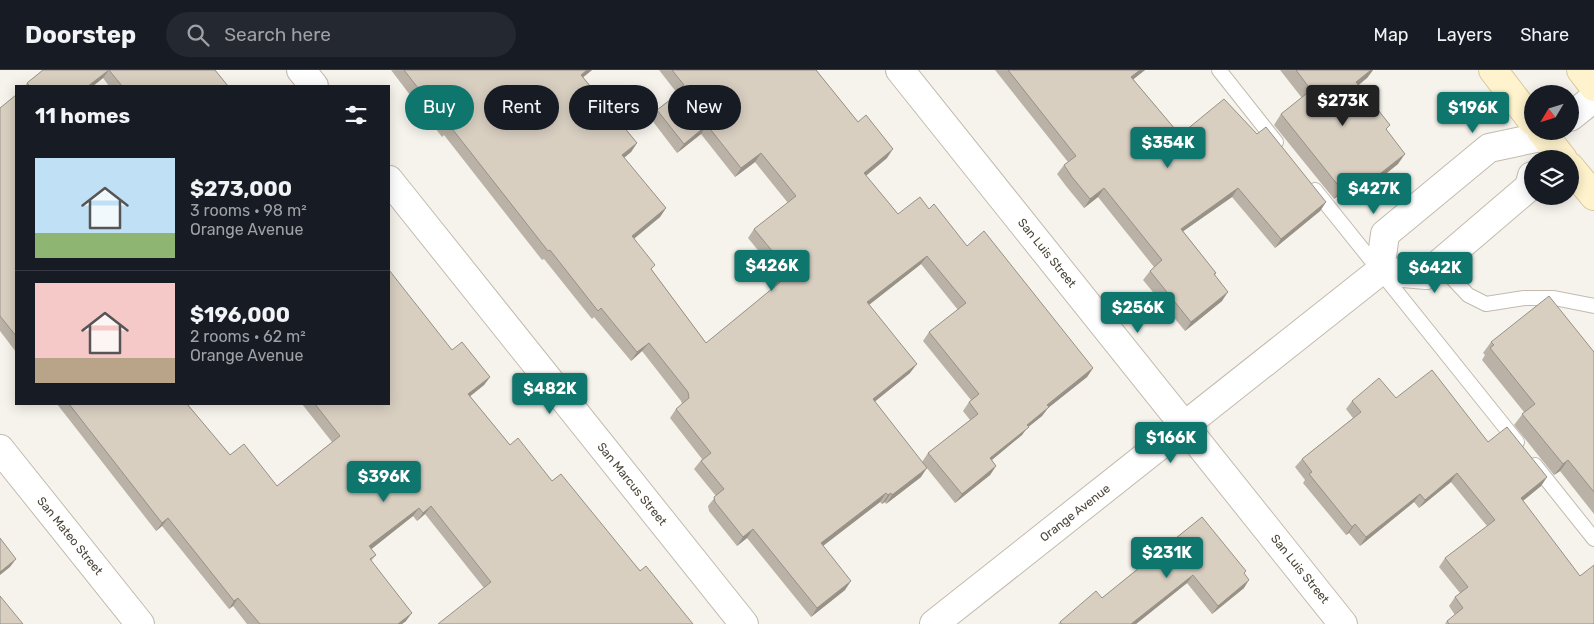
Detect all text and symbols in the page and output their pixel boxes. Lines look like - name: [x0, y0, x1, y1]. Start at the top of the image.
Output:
- search box: [166, 12, 516, 57]
- text: Doorstep: [25, 21, 136, 49]
- icon: search: [184, 21, 212, 49]
- text: Search here: [224, 23, 331, 46]
- text: Map: [1374, 24, 1409, 46]
- text: Layers: [1437, 24, 1492, 46]
- text: Share: [1520, 24, 1569, 46]
- chip: Buy: [405, 85, 474, 130]
- chip: Rent: [484, 85, 559, 130]
- chip: Filters: [569, 85, 658, 130]
- chip: New: [668, 85, 741, 130]
- pin: $273K: [1308, 85, 1378, 127]
- north arrow: [1524, 85, 1579, 140]
- map controls: [1524, 85, 1579, 205]
- text: $273K: [1317, 91, 1369, 110]
- pin: $196K: [1438, 92, 1508, 134]
- text: $196K: [1448, 98, 1498, 117]
- icon: filters: [342, 101, 370, 129]
- text: 11 homes: [35, 103, 130, 128]
- pin: $354K: [1133, 126, 1203, 169]
- text: $354K: [1141, 133, 1195, 152]
- button: layers: [1524, 150, 1579, 205]
- pin: $427K: [1339, 172, 1409, 215]
- text: $273,000: [190, 176, 292, 201]
- icon: home: [75, 178, 135, 238]
- text: $427K: [1348, 179, 1400, 198]
- text: 3 rooms · 98 m²: [190, 201, 307, 220]
- street label: San Luis Street: [1015, 216, 1079, 291]
- text: Orange Avenue: [190, 220, 303, 239]
- pin: $426K: [737, 250, 807, 292]
- pin: $642K: [1400, 252, 1470, 294]
- text: $426K: [745, 256, 799, 275]
- text: $642K: [1408, 258, 1462, 277]
- pin: $256K: [1103, 292, 1173, 334]
- text: $256K: [1112, 298, 1164, 317]
- text: $196,000: [190, 302, 290, 327]
- icon: home: [75, 303, 135, 363]
- text: 2 rooms · 62 m²: [190, 327, 306, 346]
- text: Orange Avenue: [190, 346, 303, 365]
- pin: $482K: [515, 372, 585, 415]
- text: $482K: [523, 379, 577, 398]
- pin: $166K: [1136, 422, 1206, 464]
- text: $166K: [1146, 428, 1196, 447]
- street label: San Marcus Street: [594, 440, 670, 528]
- pin: $396K: [349, 460, 419, 503]
- text: $396K: [358, 467, 410, 486]
- street label: Orange Avenue: [1037, 481, 1113, 545]
- street label: San Mateo Street: [34, 494, 106, 578]
- street label: San Luis Street: [1268, 532, 1332, 607]
- pin: $231K: [1132, 536, 1202, 579]
- text: $231K: [1142, 543, 1192, 562]

